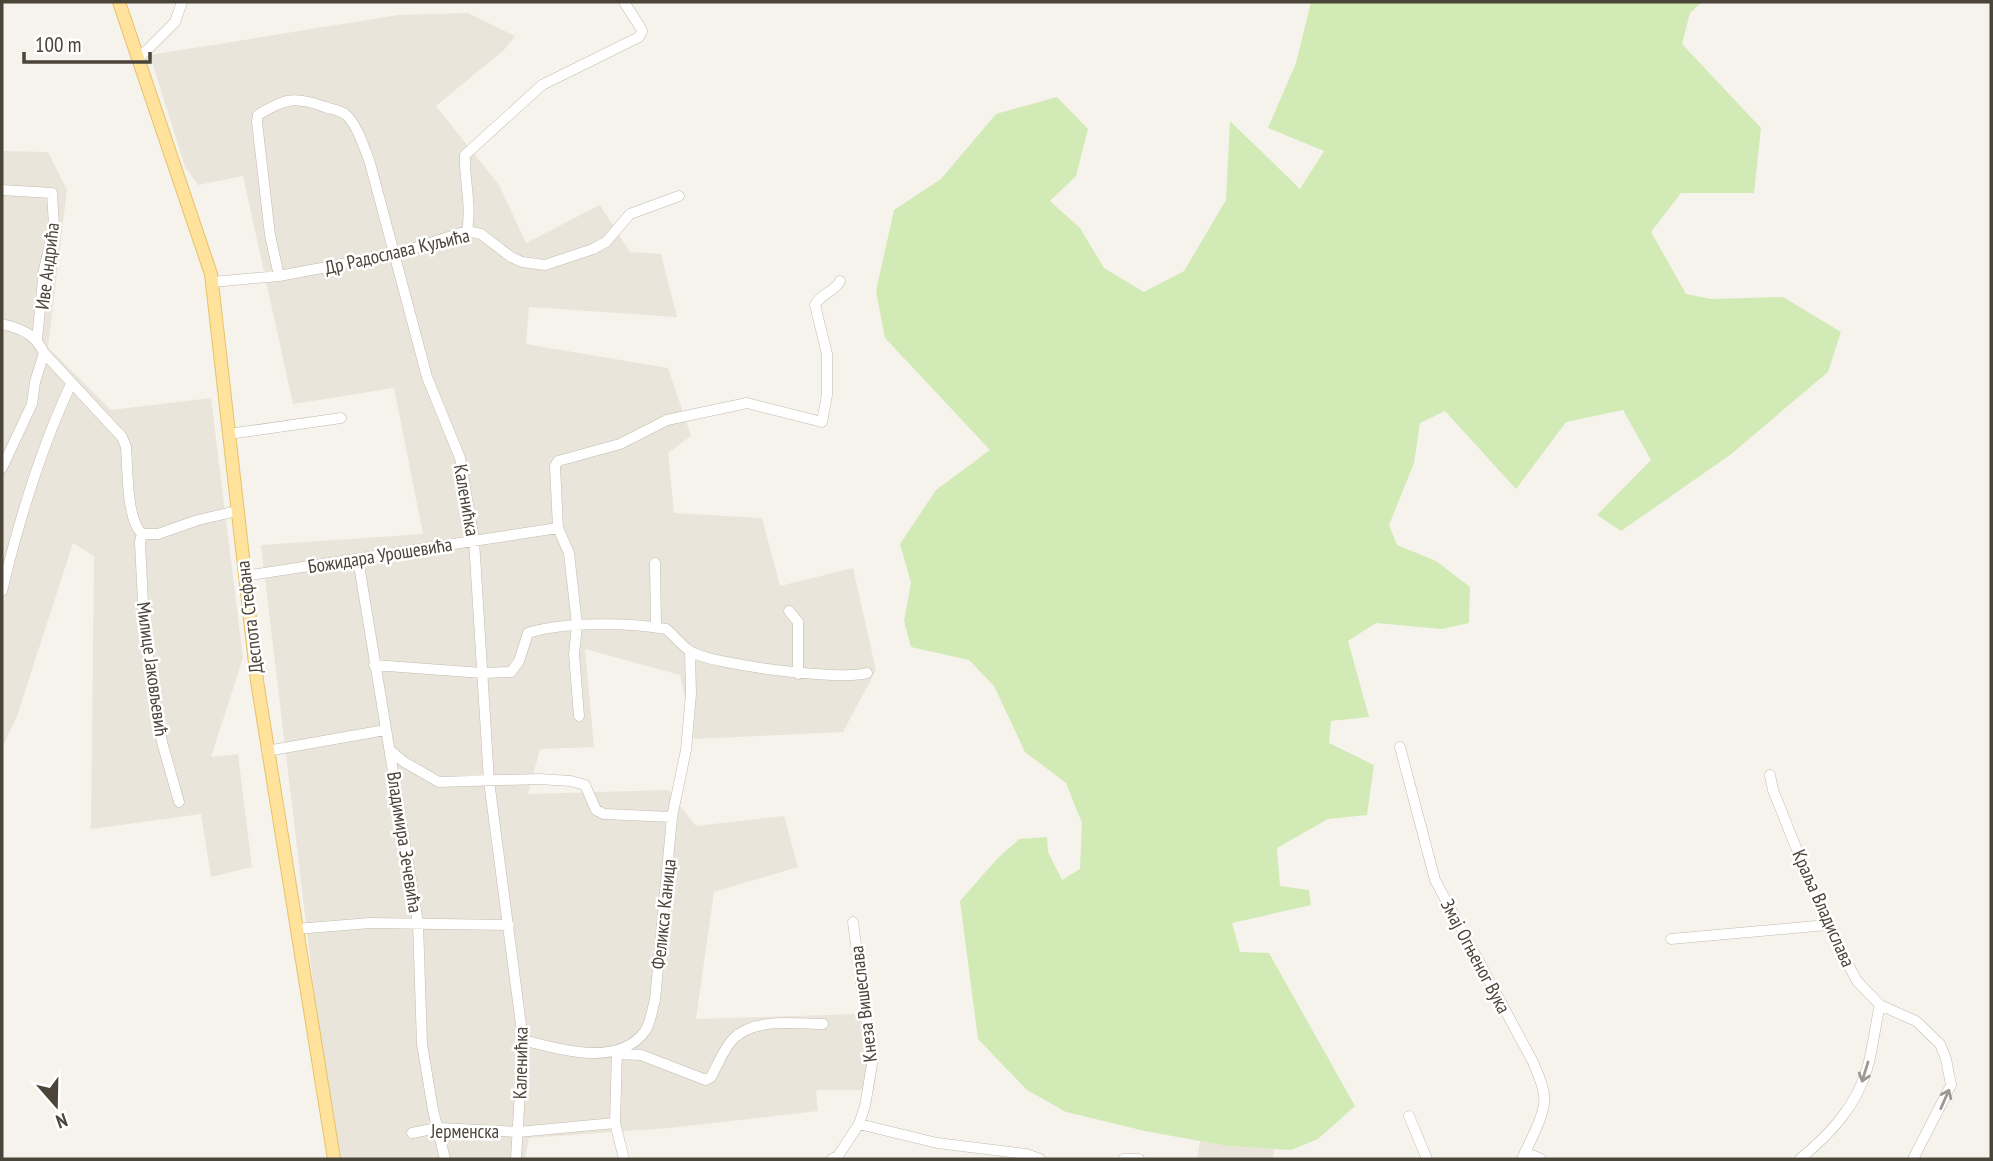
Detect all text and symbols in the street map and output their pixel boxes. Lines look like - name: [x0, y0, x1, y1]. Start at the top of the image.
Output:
- scale bar: [24, 21, 150, 65]
- text: 100 m: [35, 31, 81, 58]
- street label: Иве Андрића: [30, 221, 64, 311]
- street label: Др Радослава Куљића: [322, 223, 472, 279]
- street label: Каленићка: [449, 462, 485, 538]
- street label: Божидара Урошевића: [306, 532, 454, 578]
- street label: Деспота Стефана: [230, 559, 268, 675]
- street label: Милице Јаковљевић: [132, 600, 174, 738]
- street label: Владимира Зечевића: [382, 770, 428, 914]
- street label: Краља Владислава: [1787, 845, 1861, 971]
- street label: Феликса Каница: [645, 858, 681, 970]
- street label: Змај Огњеног Вука: [1436, 895, 1516, 1017]
- street label: Кнеза Вишеслава: [844, 944, 882, 1064]
- street label: Каленићка: [507, 1027, 533, 1099]
- one-way arrow: [1858, 1061, 1871, 1083]
- north arrow: [21, 1070, 91, 1140]
- one-way arrow: [1939, 1088, 1952, 1110]
- text: N: [53, 1108, 71, 1134]
- street label: Јерменска: [430, 1119, 499, 1143]

